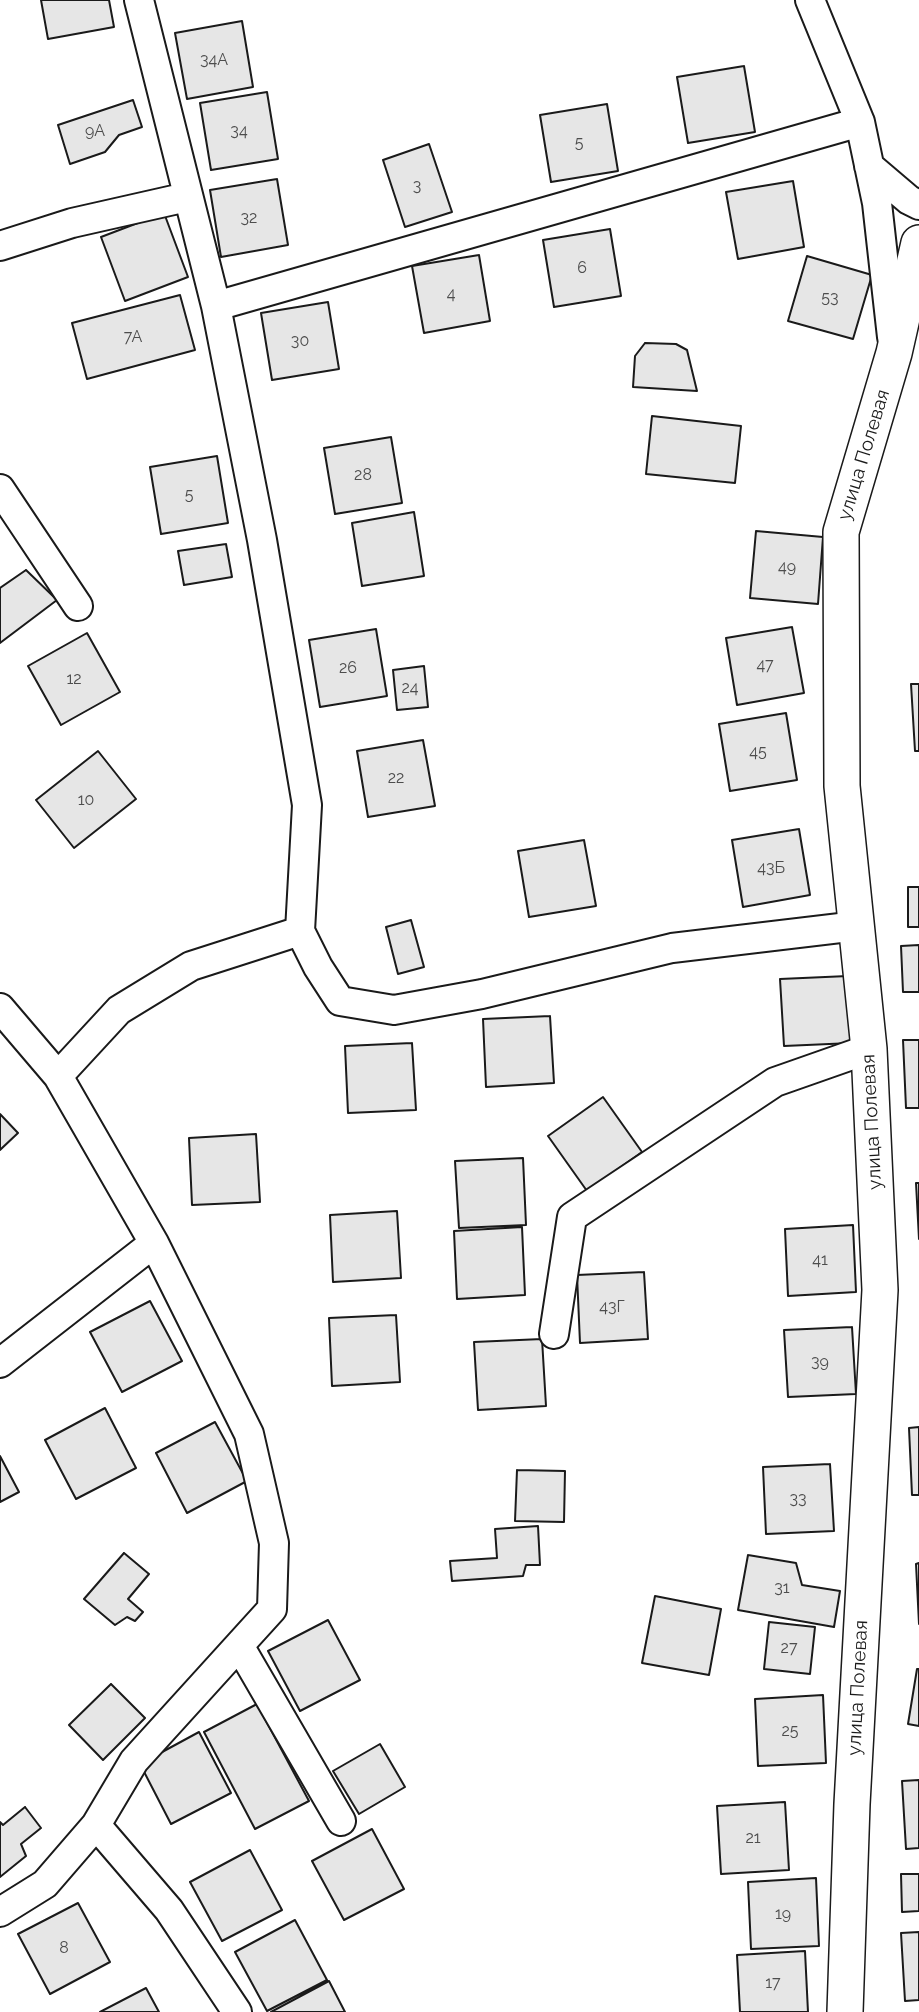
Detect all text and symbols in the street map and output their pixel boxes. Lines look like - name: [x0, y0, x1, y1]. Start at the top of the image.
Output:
- house number: 34А: [200, 50, 228, 70]
- house number: 9А: [85, 121, 105, 141]
- house number: 34: [230, 121, 248, 141]
- house number: 5: [575, 133, 583, 153]
- house number: 3: [413, 176, 421, 196]
- house number: 32: [241, 208, 257, 228]
- house number: 6: [577, 258, 587, 278]
- house number: 4: [447, 284, 455, 304]
- house number: 53: [821, 288, 839, 308]
- house number: 7А: [124, 327, 142, 347]
- house number: 30: [291, 331, 309, 351]
- street label: улица Полевая: [833, 387, 895, 523]
- house number: 28: [354, 465, 372, 485]
- house number: 5: [185, 485, 193, 505]
- house number: 49: [778, 557, 796, 577]
- house number: 47: [756, 655, 774, 675]
- house number: 26: [339, 658, 357, 678]
- house number: 12: [66, 669, 82, 689]
- house number: 24: [401, 678, 419, 698]
- house number: 45: [749, 742, 767, 762]
- house number: 22: [388, 768, 404, 788]
- house number: 10: [78, 790, 94, 810]
- house number: 43Б: [757, 858, 785, 878]
- street label: улица Полевая: [857, 1054, 887, 1190]
- house number: 41: [812, 1250, 828, 1270]
- house number: 43Г: [599, 1297, 625, 1317]
- house number: 39: [811, 1352, 829, 1372]
- house number: 33: [789, 1489, 807, 1509]
- house number: 31: [774, 1578, 790, 1598]
- street label: улица Полевая: [843, 1620, 873, 1756]
- house number: 27: [781, 1638, 797, 1658]
- house number: 25: [781, 1721, 799, 1741]
- house number: 21: [745, 1828, 761, 1848]
- house number: 19: [775, 1904, 791, 1924]
- house number: 8: [59, 1938, 69, 1958]
- house number: 17: [765, 1973, 781, 1993]

